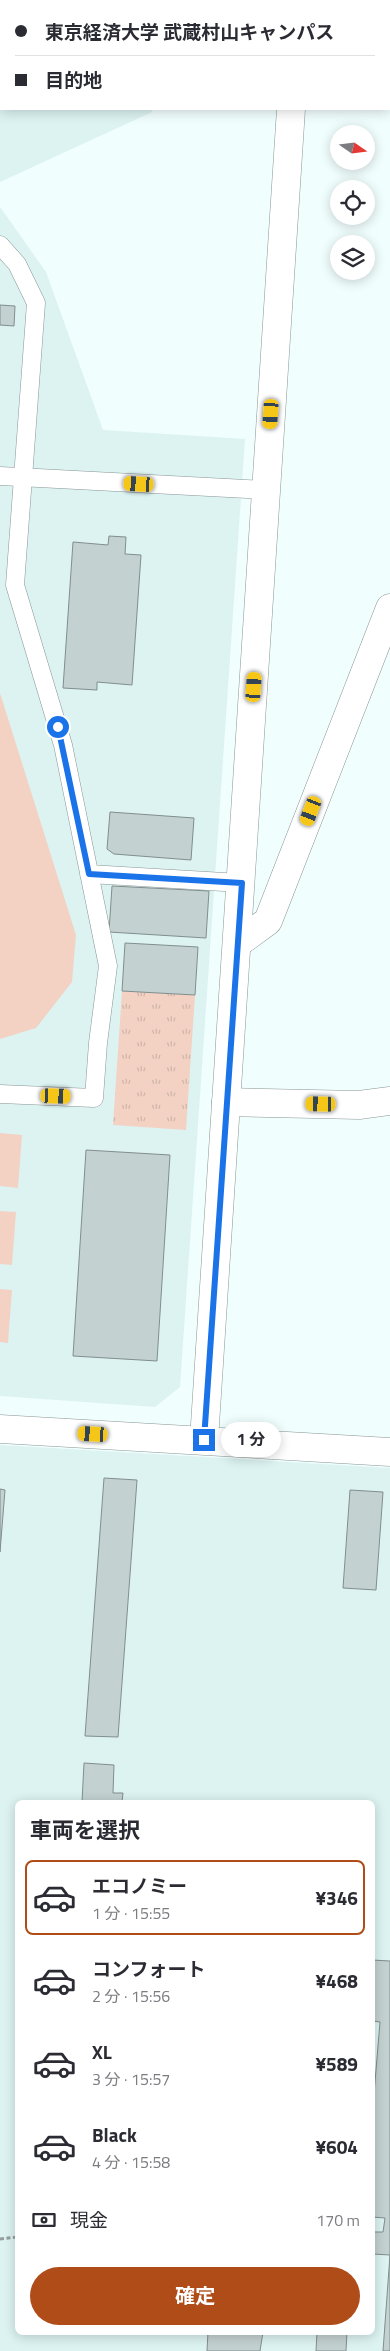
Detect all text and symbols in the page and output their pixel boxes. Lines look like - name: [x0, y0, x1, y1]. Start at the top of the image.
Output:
- text: 東京経済大学 武蔵村山キャンパス: [45, 17, 334, 46]
- text: 目的地: [45, 65, 102, 94]
- north arrow: [330, 125, 375, 170]
- map controls: [330, 125, 375, 280]
- button: locate: [330, 180, 375, 225]
- button: layers: [330, 235, 375, 280]
- car: [262, 399, 279, 429]
- car: [123, 476, 154, 492]
- car: [245, 672, 262, 702]
- route start: [47, 716, 69, 738]
- car: [298, 794, 323, 828]
- car: [40, 1088, 71, 1104]
- car: [305, 1096, 336, 1112]
- callout: 1 分: [222, 1422, 282, 1458]
- car: [77, 1426, 108, 1442]
- text: 1 分: [237, 1427, 265, 1451]
- route end: [193, 1429, 215, 1451]
- text: 車両を選択: [30, 1813, 140, 1847]
- text: エコノミー: [92, 1871, 187, 1900]
- icon: car: [32, 1875, 77, 1920]
- text: ¥346: [315, 1883, 358, 1912]
- text: 1 分 · 15:55: [92, 1901, 170, 1925]
- text: コンフォート: [92, 1954, 205, 1983]
- icon: car: [32, 1958, 77, 2003]
- text: ¥468: [315, 1966, 358, 1995]
- text: 2 分 · 15:56: [92, 1984, 170, 2008]
- text: XL: [92, 2037, 112, 2066]
- icon: car: [32, 2041, 77, 2086]
- text: ¥589: [315, 2049, 358, 2078]
- text: 3 分 · 15:57: [92, 2067, 170, 2091]
- text: Black: [92, 2120, 137, 2149]
- icon: car: [32, 2124, 77, 2169]
- text: ¥604: [315, 2132, 358, 2161]
- text: 4 分 · 15:58: [92, 2150, 170, 2174]
- text: 現金: [70, 2205, 108, 2234]
- icon: cash: [30, 2206, 58, 2234]
- text: 170 m: [316, 2208, 360, 2232]
- button: 確定: [30, 2267, 360, 2325]

